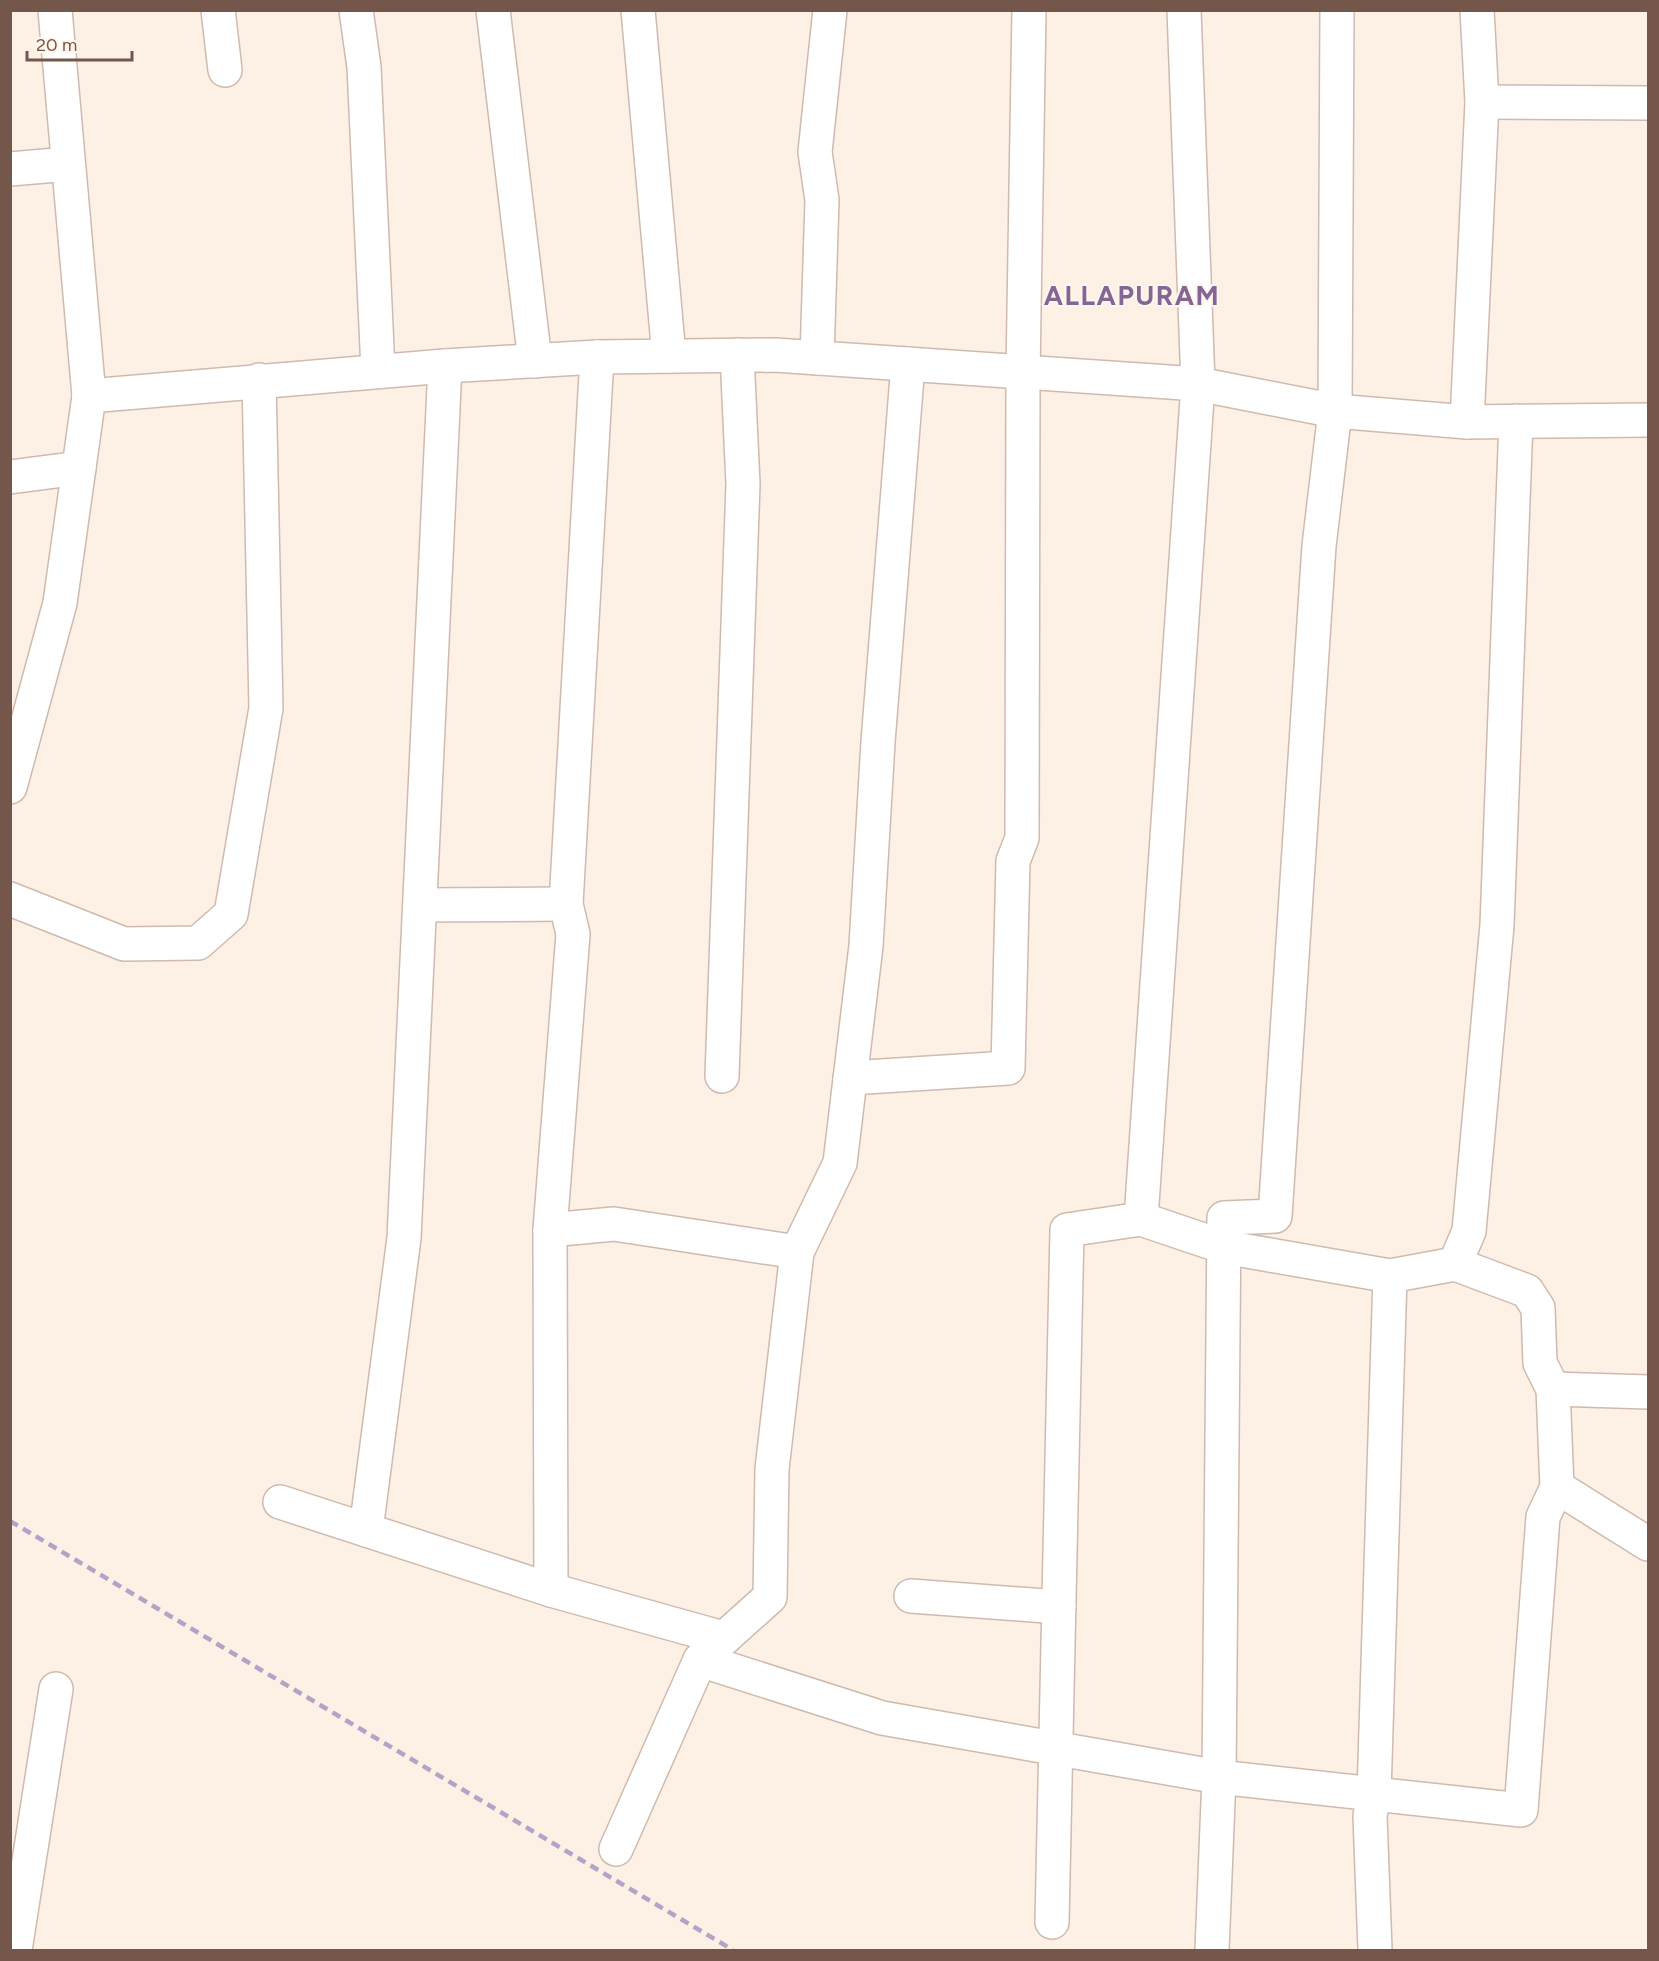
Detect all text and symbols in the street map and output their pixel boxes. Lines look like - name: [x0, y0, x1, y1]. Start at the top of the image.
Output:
- scale bar: [27, 24, 132, 62]
- text: 20 m: [36, 34, 77, 56]
- district label: ALLAPURAM: [1044, 279, 1220, 312]

